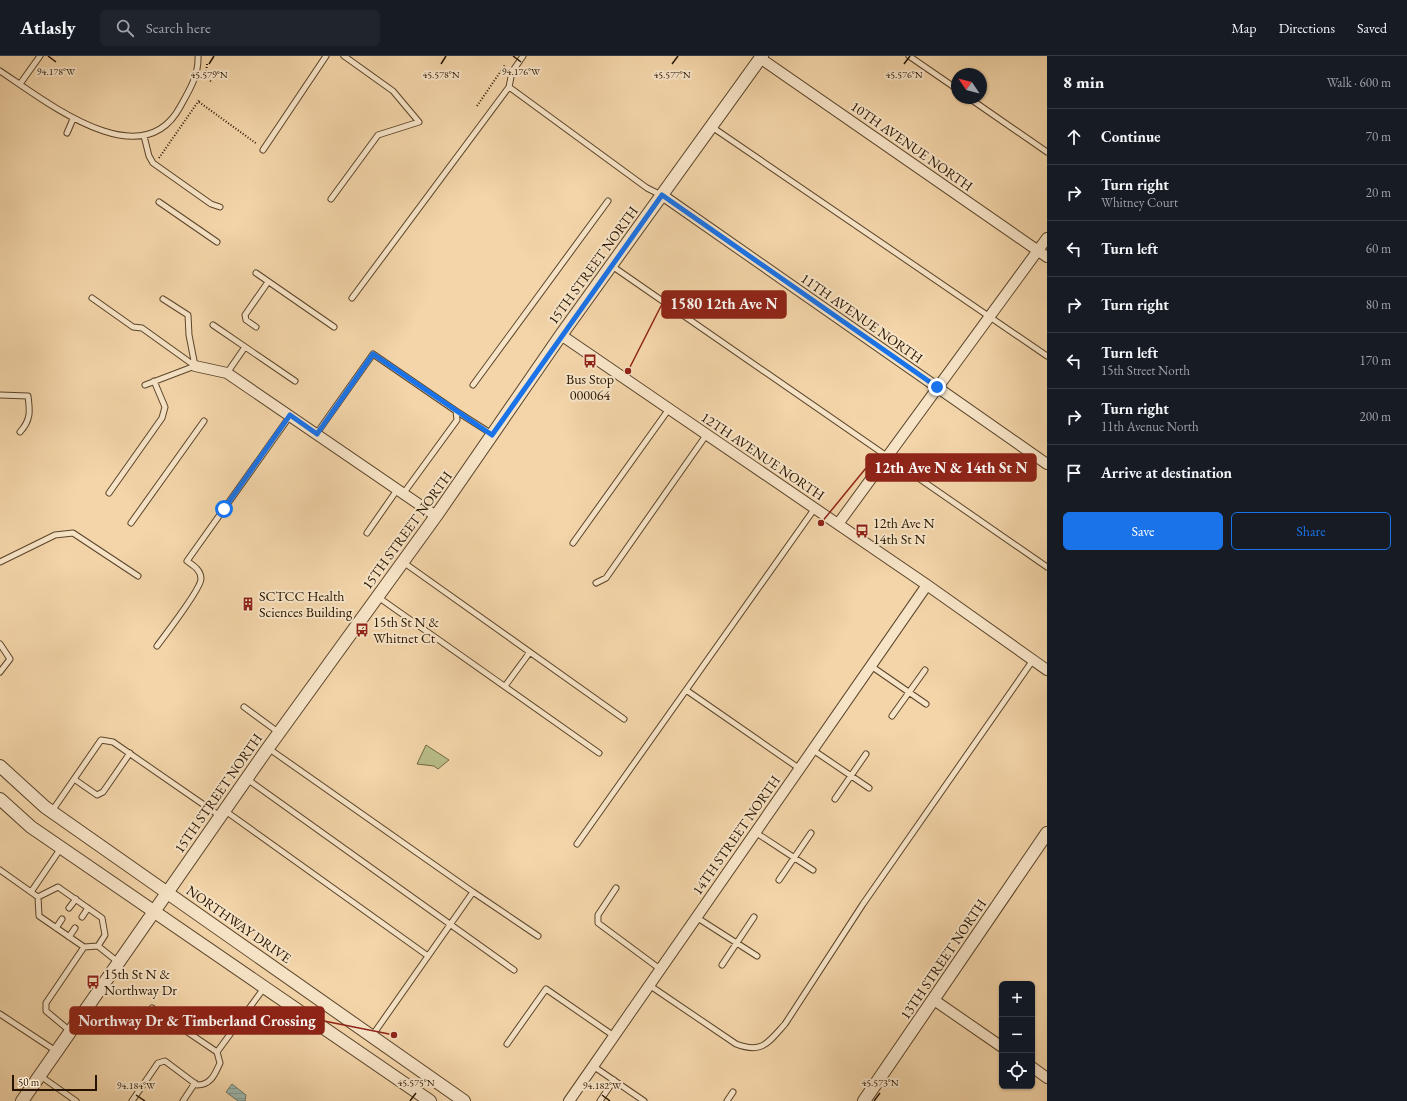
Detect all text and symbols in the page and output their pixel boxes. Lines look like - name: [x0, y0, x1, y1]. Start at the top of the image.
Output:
- search box: [100, 10, 380, 46]
- text: Atlasly: [20, 15, 76, 40]
- icon: search: [114, 17, 136, 39]
- text: Search here: [146, 18, 211, 37]
- text: Map: [1231, 19, 1257, 37]
- text: Directions: [1279, 19, 1335, 37]
- text: Saved: [1357, 19, 1387, 37]
- text: 94.178°W: [37, 65, 76, 78]
- text: 94.176°W: [502, 65, 541, 78]
- text: 45.579°N: [190, 68, 228, 81]
- text: 45.578°N: [422, 68, 460, 81]
- text: 45.577°N: [653, 68, 691, 81]
- text: 45.576°N: [885, 68, 923, 81]
- north arrow: [951, 68, 987, 104]
- text: 8 min: [1063, 71, 1104, 93]
- text: Walk · 600 m: [1327, 74, 1391, 91]
- street label: 10TH AVENUE NORTH: [847, 97, 977, 195]
- icon: ahead: [1063, 126, 1085, 148]
- text: Continue: [1101, 127, 1161, 146]
- text: 70 m: [1366, 128, 1391, 145]
- text: Turn right: [1101, 175, 1169, 194]
- icon: right: [1063, 182, 1085, 204]
- text: 20 m: [1366, 184, 1391, 201]
- text: Whitney Court: [1101, 194, 1178, 211]
- street label: 15TH STREET NORTH: [544, 202, 642, 328]
- icon: left: [1063, 238, 1085, 260]
- text: Turn left: [1101, 239, 1158, 258]
- text: 60 m: [1366, 240, 1391, 257]
- street label: 11TH AVENUE NORTH: [797, 269, 927, 367]
- callout: 1580 12th Ave N: [662, 291, 786, 318]
- text: 1580 12th Ave N: [670, 294, 778, 313]
- icon: right: [1063, 294, 1085, 316]
- text: Turn right: [1101, 295, 1169, 314]
- text: 80 m: [1366, 296, 1391, 313]
- text: Turn left: [1101, 343, 1158, 362]
- icon: left: [1063, 350, 1085, 372]
- text: 170 m: [1360, 352, 1391, 369]
- bus stop icon: Bus Stop 000064: [582, 353, 598, 369]
- text: 15th Street North: [1101, 362, 1190, 379]
- place label: Bus Stop 000064: [566, 370, 614, 404]
- route end: [928, 378, 946, 396]
- text: Turn right: [1101, 399, 1169, 418]
- icon: right: [1063, 406, 1085, 428]
- street label: 12TH AVENUE NORTH: [698, 408, 828, 504]
- text: 200 m: [1360, 408, 1391, 425]
- text: 11th Avenue North: [1101, 418, 1199, 435]
- callout: 12th Ave N & 14th St N: [866, 454, 1036, 481]
- text: 12th Ave N & 14th St N: [874, 458, 1028, 477]
- icon: arrive: [1063, 462, 1085, 484]
- text: Arrive at destination: [1101, 463, 1232, 482]
- street label: 15TH STREET NORTH: [358, 467, 456, 593]
- route start: [215, 500, 233, 518]
- button: Save: [1063, 512, 1223, 550]
- button: Share: [1231, 512, 1391, 550]
- place label: 12th Ave N 14th St N: [873, 514, 935, 548]
- bus stop icon: 12th Ave N 14th St N: [854, 523, 870, 539]
- place label: SCTCC Health Sciences Building: [259, 587, 353, 621]
- building icon: SCTCC Health Sciences Building: [240, 596, 256, 612]
- place label: 15th St N & Whitnet Ct: [373, 613, 439, 647]
- bus stop icon: 15th St N & Whitnet Ct: [354, 622, 370, 638]
- street label: 15TH STREET NORTH: [170, 730, 266, 856]
- street label: 14TH STREET NORTH: [688, 772, 784, 898]
- street label: NORTHWAY DRIVE: [183, 881, 295, 967]
- street label: 13TH STREET NORTH: [896, 895, 990, 1023]
- place label: 15th St N & Northway Dr: [104, 965, 177, 999]
- bus stop icon: 15th St N & Northway Dr: [85, 974, 101, 990]
- map controls: [999, 981, 1035, 1089]
- button: +: [999, 981, 1035, 1017]
- callout: Northway Dr & Timberland Crossing: [70, 1007, 324, 1034]
- text: Northway Dr & Timberland Crossing: [78, 1011, 316, 1030]
- button: −: [999, 1017, 1035, 1053]
- button: locate: [999, 1053, 1035, 1089]
- scale bar: [12, 1073, 97, 1092]
- text: 50 m: [18, 1075, 39, 1089]
- text: 45.575°N: [397, 1076, 435, 1089]
- text: 45.573°N: [861, 1076, 899, 1089]
- text: 94.184°W: [117, 1079, 156, 1092]
- text: 94.182°W: [583, 1079, 622, 1092]

